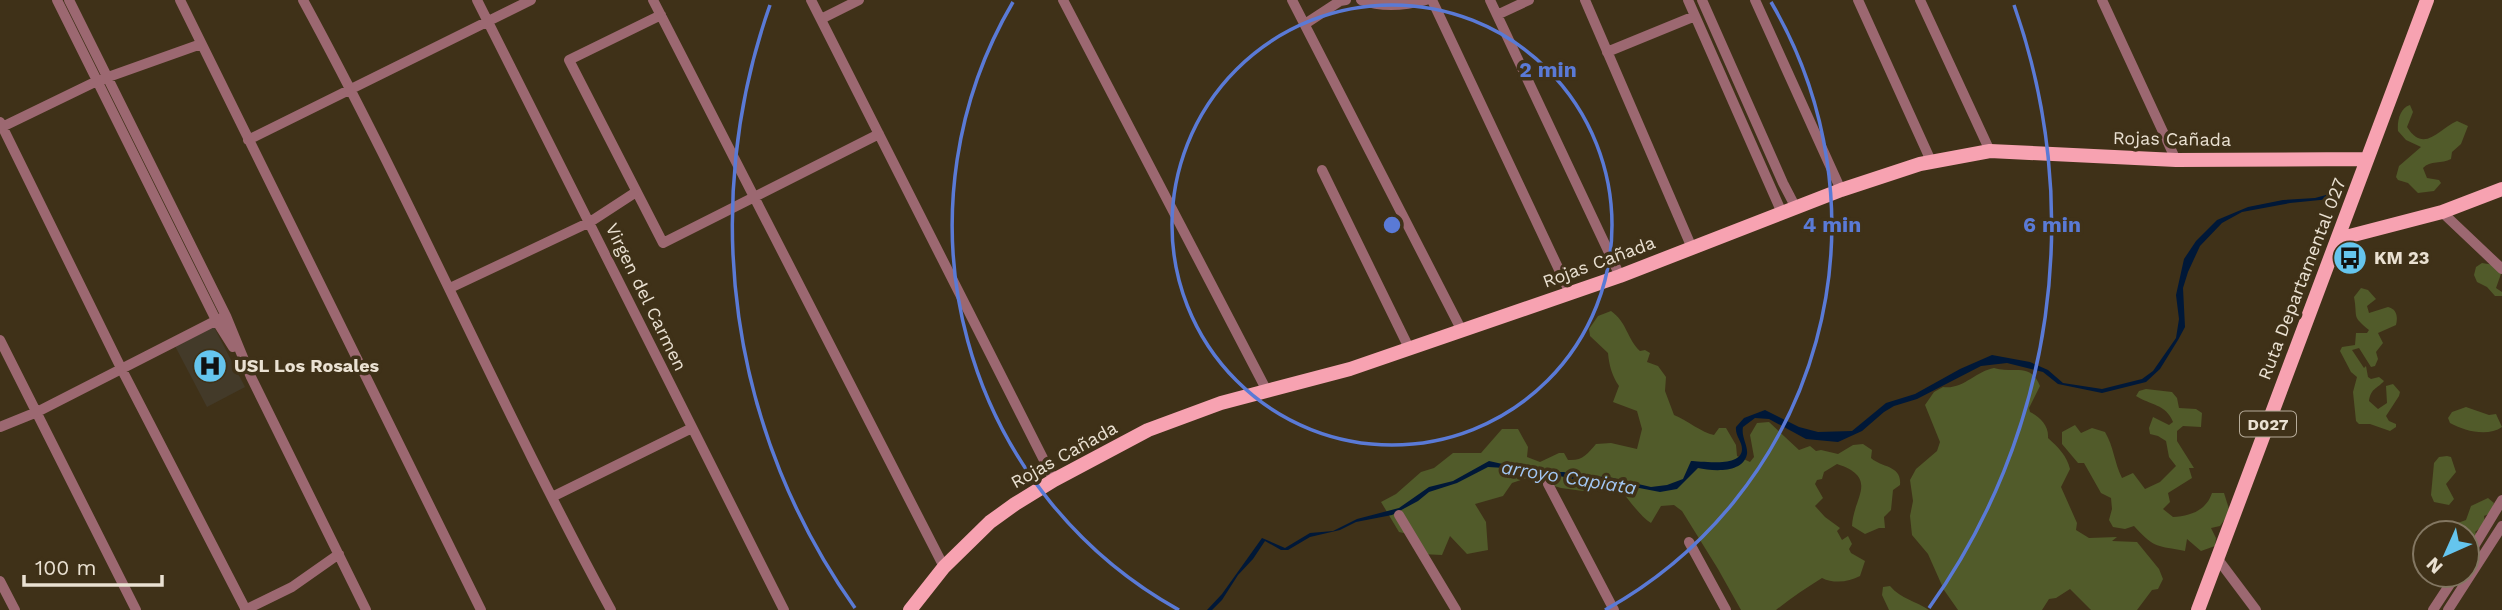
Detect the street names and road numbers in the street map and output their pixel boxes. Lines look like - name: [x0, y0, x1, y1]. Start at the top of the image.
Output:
- street label: Rojas Cañada: [2113, 127, 2231, 150]
- street label: Ruta Departamental 027: [2253, 175, 2350, 383]
- street label: Virgen del Carmen: [602, 219, 691, 374]
- street label: Rojas Cañada: [1540, 231, 1658, 292]
- road number: D027: [2240, 412, 2296, 436]
- street label: Rojas Cañada: [1007, 417, 1121, 492]

